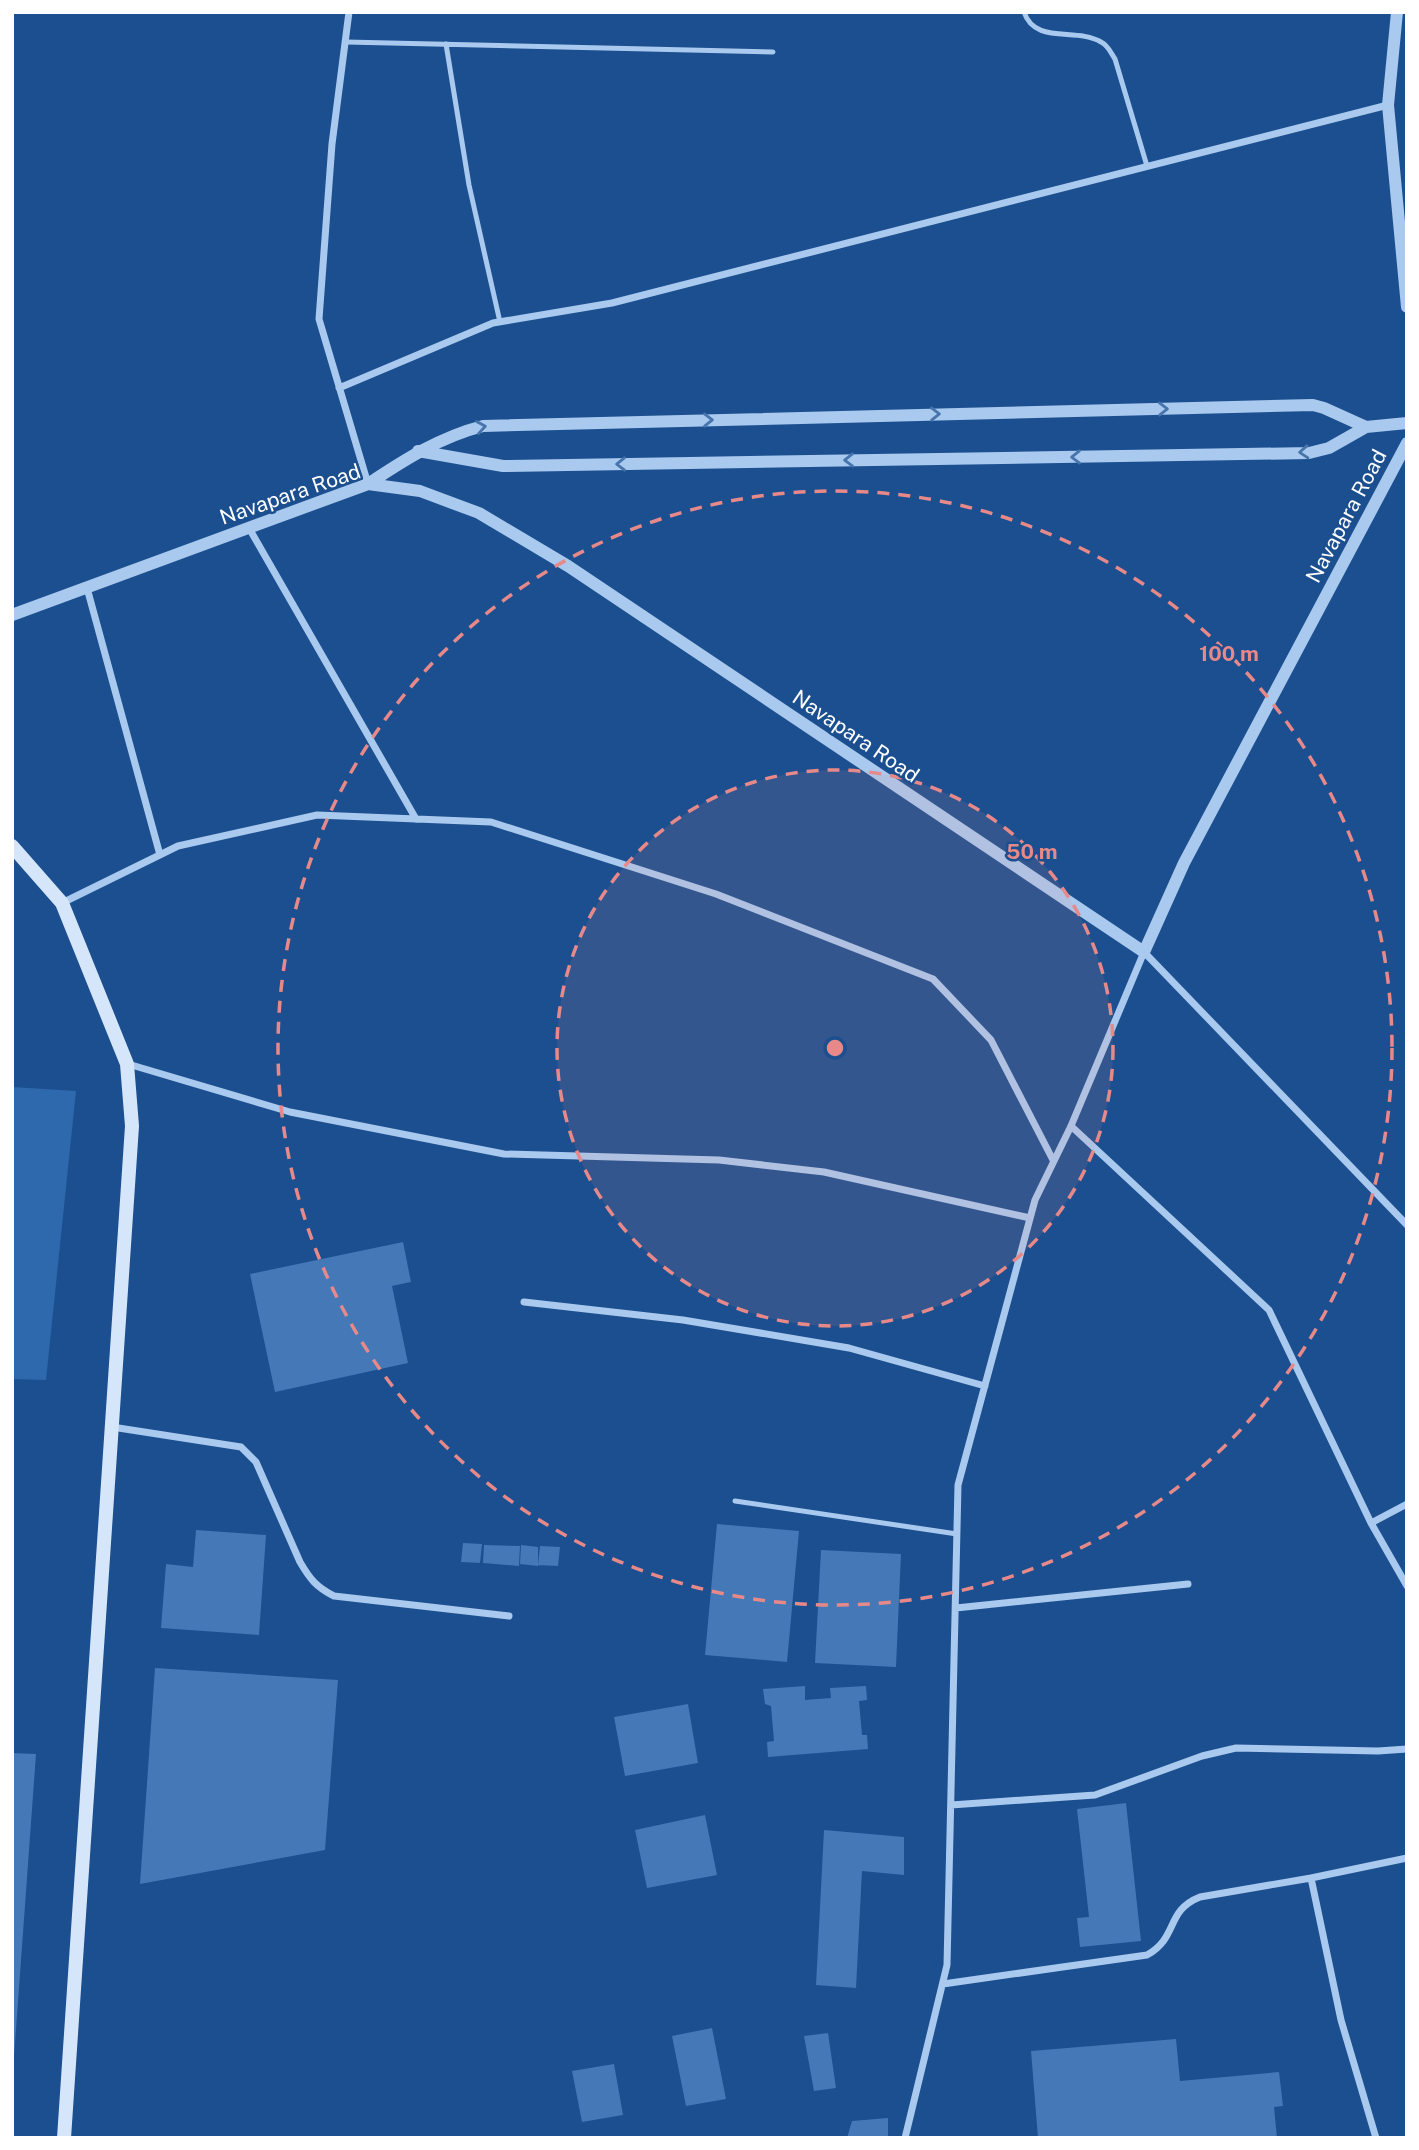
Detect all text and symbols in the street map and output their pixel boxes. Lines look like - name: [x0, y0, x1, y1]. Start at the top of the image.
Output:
- one-way arrow: [1158, 401, 1169, 416]
- one-way arrow: [930, 407, 941, 422]
- one-way arrow: [703, 412, 714, 428]
- one-way arrow: [475, 420, 487, 435]
- one-way arrow: [1298, 445, 1309, 460]
- street label: Navapara Road: [1300, 445, 1392, 587]
- one-way arrow: [1070, 449, 1081, 465]
- one-way arrow: [843, 453, 854, 468]
- one-way arrow: [615, 456, 626, 472]
- street label: Navapara Road: [216, 458, 364, 530]
- text: 100 m: [1199, 641, 1259, 666]
- street label: Navapara Road: [788, 684, 924, 788]
- text: 50 m: [1006, 839, 1058, 864]
- centre of rings: [823, 1036, 847, 1060]

